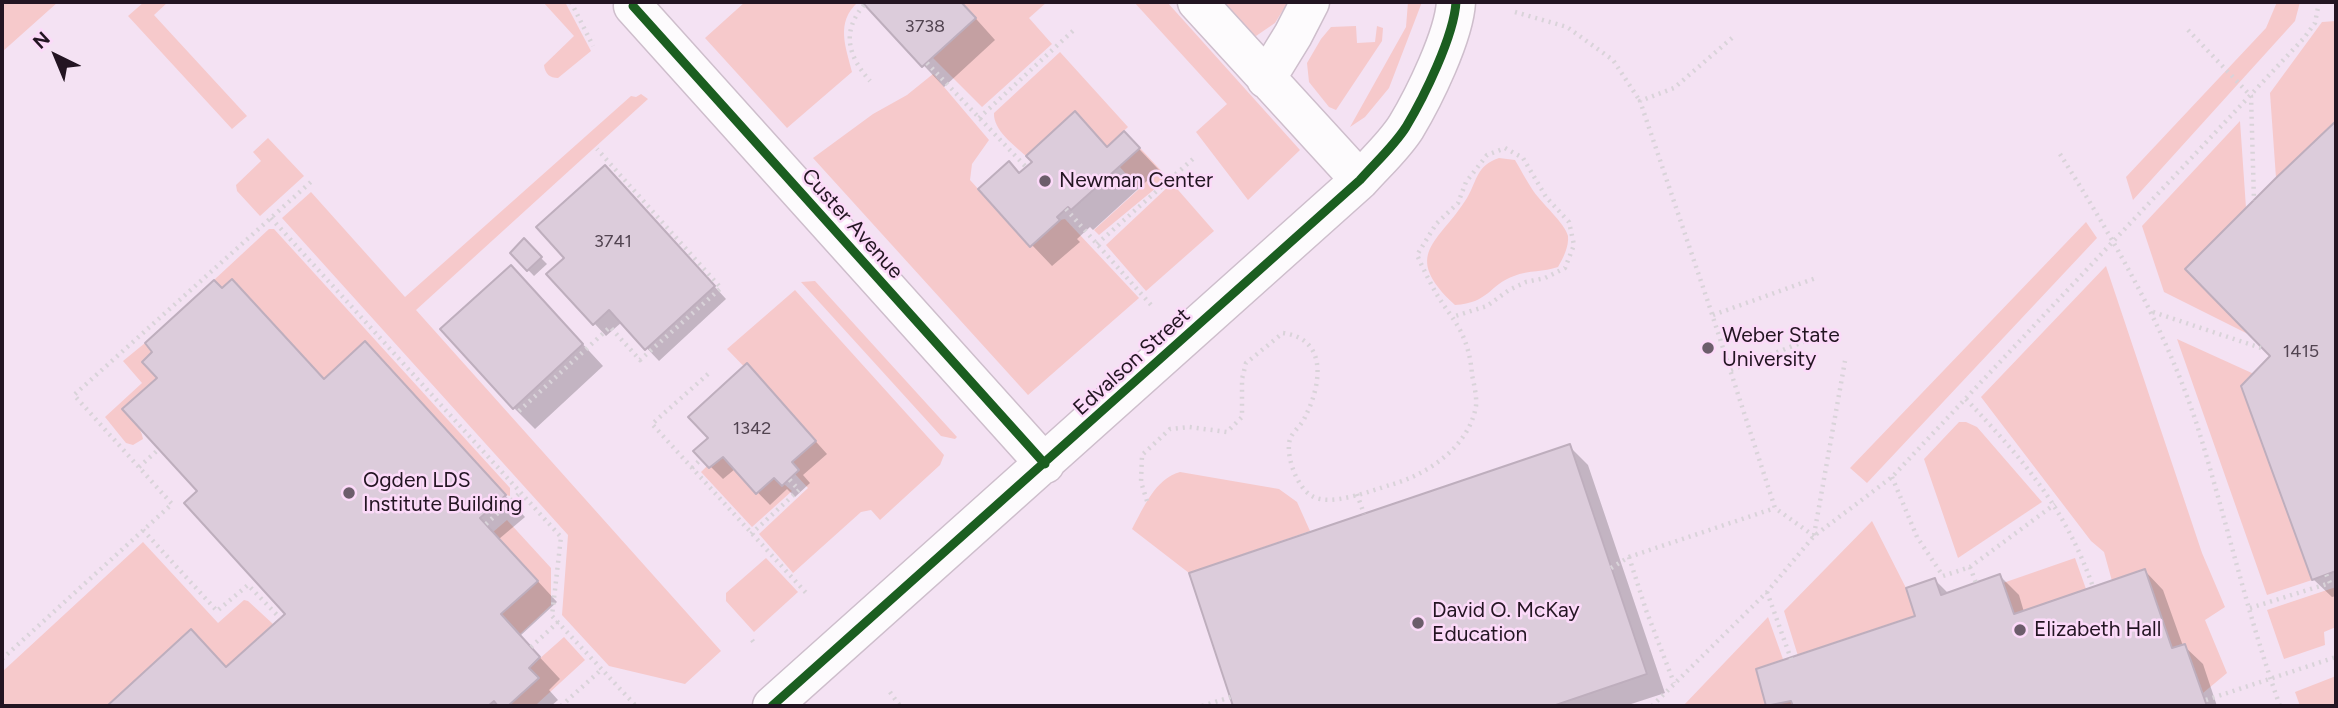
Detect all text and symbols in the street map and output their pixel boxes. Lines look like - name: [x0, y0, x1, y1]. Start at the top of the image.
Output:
- house number: 3738: [905, 16, 945, 38]
- north arrow: [21, 21, 91, 91]
- text: N: [28, 27, 55, 54]
- street label: Custer Avenue: [796, 164, 908, 284]
- place label: Newman Center: [1059, 168, 1213, 194]
- marker: Newman Center: [1037, 173, 1053, 189]
- house number: 3741: [594, 231, 632, 253]
- street label: Edvalson Street: [1068, 303, 1196, 421]
- place label: Weber State University: [1722, 323, 1840, 373]
- marker: Weber State University: [1700, 340, 1716, 356]
- house number: 1415: [2283, 341, 2319, 363]
- house number: 1342: [733, 418, 771, 440]
- place label: Ogden LDS Institute Building: [363, 468, 522, 518]
- marker: Ogden LDS Institute Building: [341, 485, 357, 501]
- place label: David O. McKay Education: [1432, 598, 1579, 648]
- marker: David O. McKay Education: [1410, 615, 1426, 631]
- place label: Elizabeth Hall: [2034, 617, 2161, 643]
- marker: Elizabeth Hall: [2012, 622, 2028, 638]

